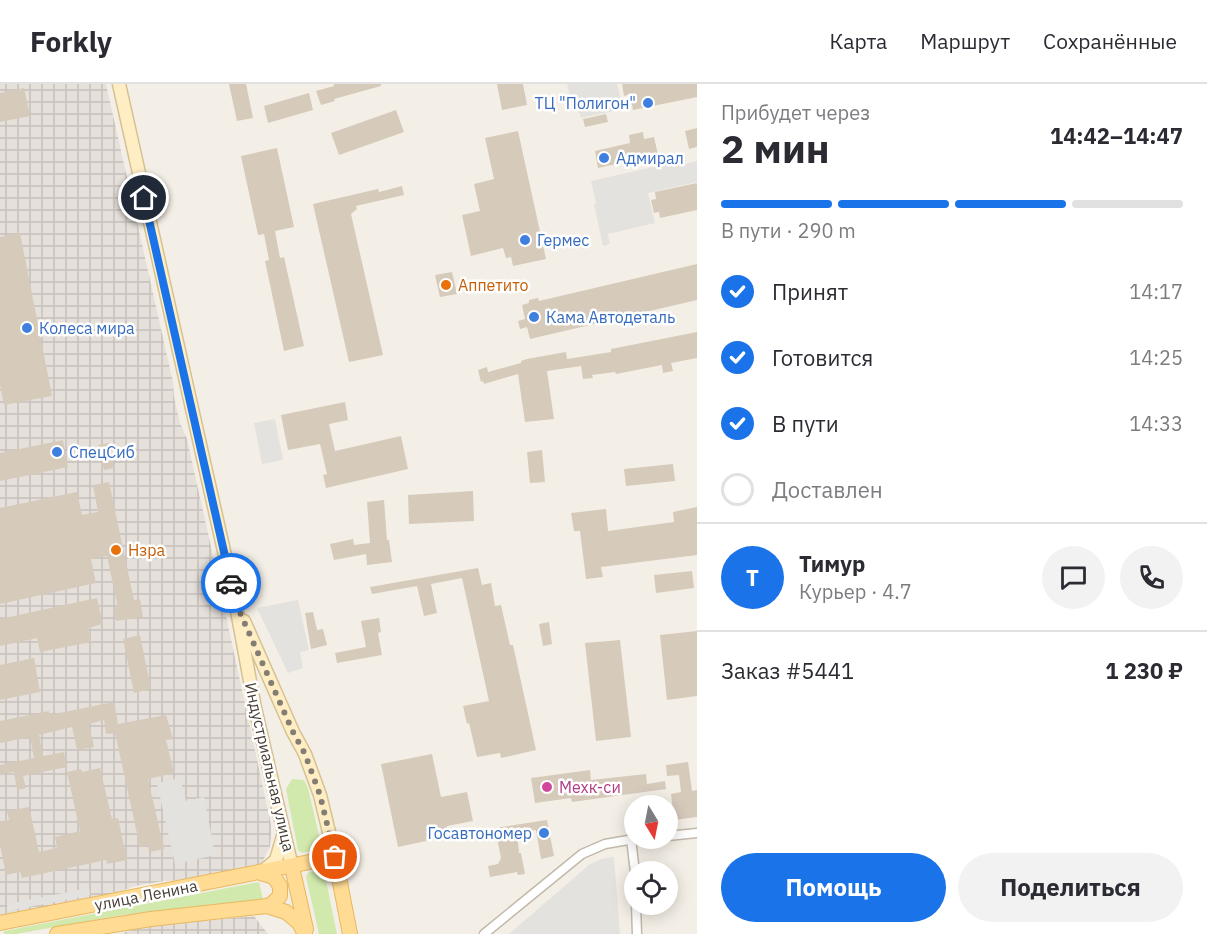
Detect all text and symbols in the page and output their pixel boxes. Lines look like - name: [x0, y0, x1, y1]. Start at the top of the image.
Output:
- text: Forkly: [30, 23, 112, 60]
- text: Карта: [829, 27, 887, 55]
- text: Маршрут: [920, 27, 1010, 55]
- text: Сохранённые: [1043, 27, 1177, 55]
- place label: ТЦ "Полигон": [535, 93, 636, 113]
- marker: ТЦ "Полигон": [641, 96, 655, 110]
- text: Прибудет через: [721, 99, 870, 126]
- text: 14:42–14:47: [1050, 121, 1183, 150]
- text: 2 мин: [721, 123, 830, 174]
- place label: Адмирал: [616, 148, 684, 168]
- marker: Адмирал: [597, 151, 611, 165]
- pin: [118, 172, 169, 223]
- icon: home: [127, 181, 160, 214]
- text: В пути · 290 m: [721, 217, 856, 244]
- place label: Гермес: [537, 230, 589, 250]
- marker: Гермес: [518, 233, 532, 247]
- place label: Аппетито: [458, 275, 528, 295]
- icon: check: [721, 275, 754, 308]
- text: Принят: [772, 277, 848, 306]
- marker: Аппетито: [439, 278, 453, 292]
- text: 14:17: [1129, 278, 1183, 305]
- place label: Кама Автодеталь: [546, 307, 675, 327]
- marker: Кама Автодеталь: [527, 310, 541, 324]
- place label: Колеса мира: [39, 318, 135, 338]
- marker: Колеса мира: [20, 321, 34, 335]
- icon: check: [721, 341, 754, 374]
- text: Готовится: [772, 343, 873, 372]
- text: 14:25: [1129, 344, 1183, 371]
- icon: check: [721, 407, 754, 440]
- text: В пути: [772, 409, 839, 438]
- text: 14:33: [1129, 410, 1183, 437]
- place label: СпецСиб: [69, 442, 135, 462]
- marker: СпецСиб: [50, 445, 64, 459]
- text: Доставлен: [772, 475, 883, 504]
- place label: Нзра: [128, 540, 166, 560]
- marker: Нзра: [109, 543, 123, 557]
- button: chat: [1042, 546, 1105, 609]
- button: phone: [1120, 546, 1183, 609]
- text: Тимур: [799, 549, 865, 578]
- courier: [201, 553, 261, 613]
- text: Т: [746, 563, 759, 592]
- icon: car: [215, 567, 248, 600]
- text: Курьер · 4.7: [799, 578, 912, 605]
- text: Заказ #5441: [721, 656, 854, 685]
- text: 1 230 ₽: [1105, 656, 1183, 685]
- street label: Индустриальная улица: [241, 680, 299, 854]
- place label: Мехк-си: [559, 777, 621, 797]
- marker: Мехк-си: [540, 780, 554, 794]
- north arrow: [624, 795, 678, 849]
- map controls: [624, 795, 678, 915]
- place label: Госавтономер: [427, 823, 532, 843]
- marker: Госавтономер: [537, 826, 551, 840]
- pin: [309, 831, 360, 882]
- icon: bag: [318, 840, 351, 873]
- button: Помощь: [721, 853, 946, 922]
- button: Поделиться: [958, 853, 1183, 922]
- button: locate: [624, 861, 678, 915]
- street label: улица Ленина: [93, 875, 200, 915]

